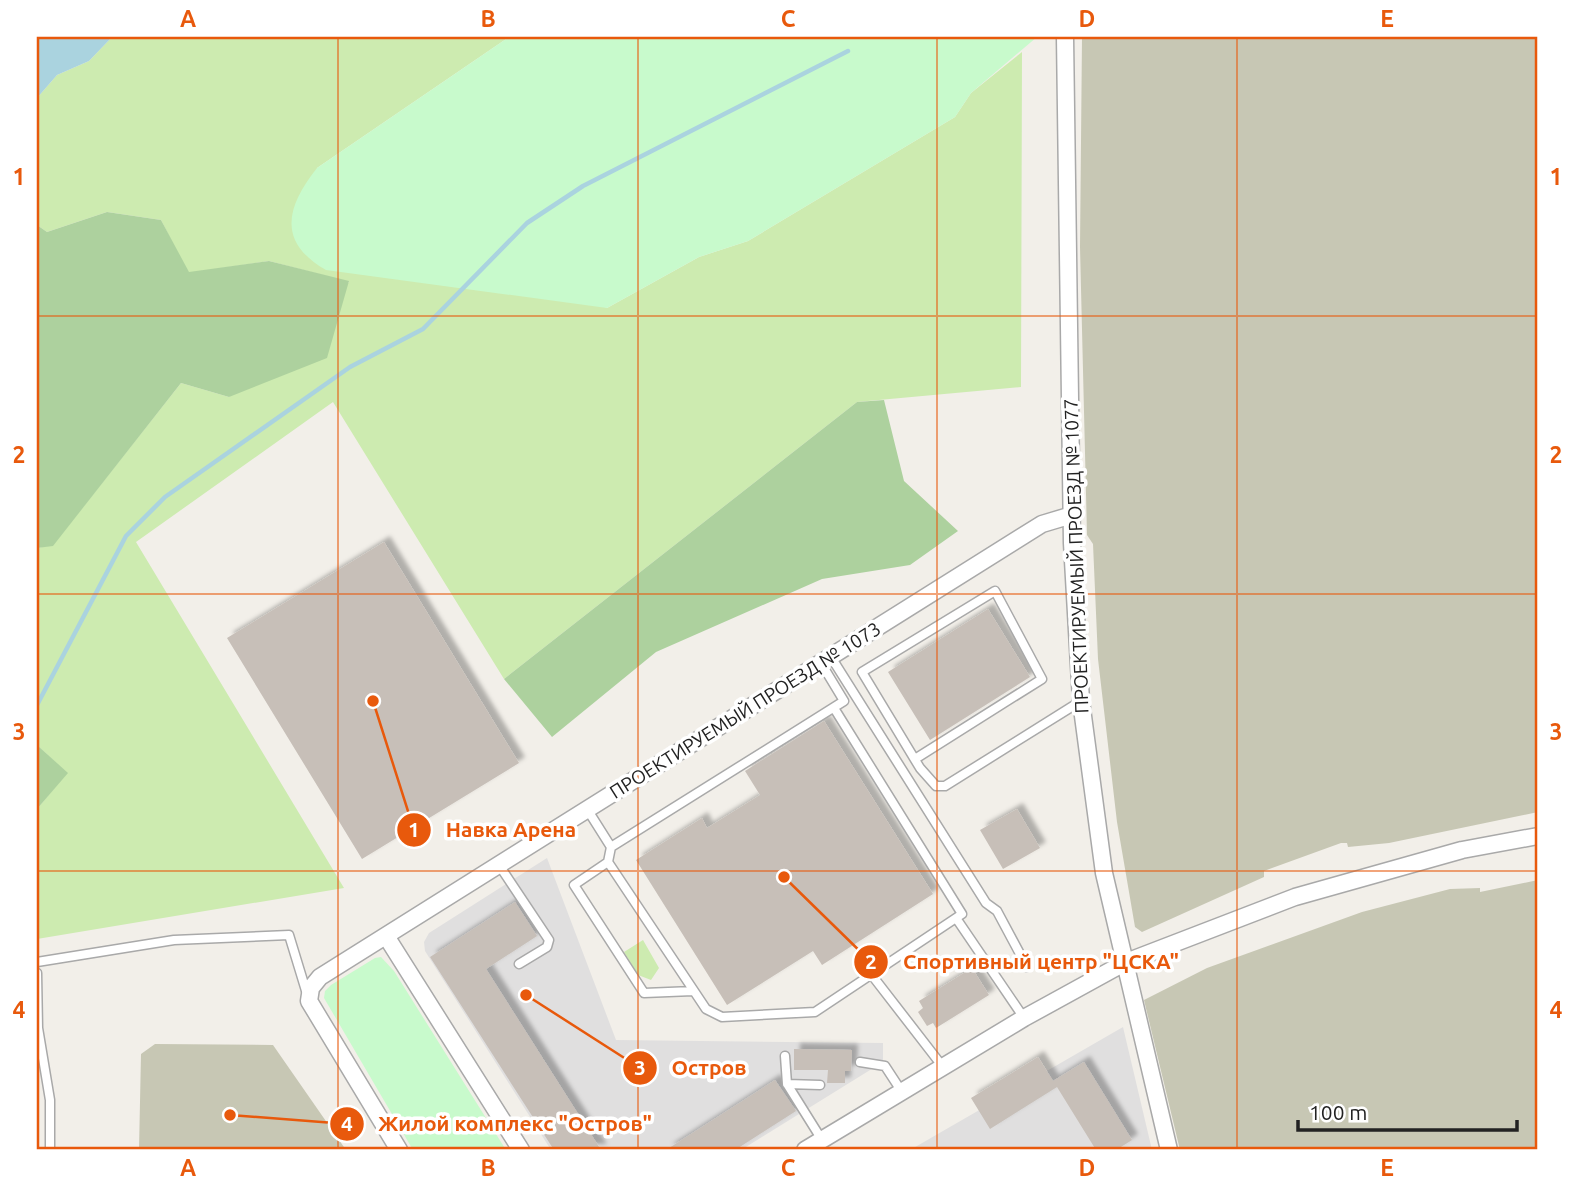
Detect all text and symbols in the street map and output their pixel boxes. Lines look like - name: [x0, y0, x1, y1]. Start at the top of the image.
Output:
- text: A: [180, 6, 196, 31]
- text: B: [480, 6, 496, 31]
- text: C: [781, 6, 796, 31]
- text: D: [1079, 6, 1095, 31]
- text: E: [1380, 6, 1394, 31]
- text: 1: [13, 164, 25, 189]
- text: 1: [1550, 164, 1562, 189]
- street label: ПРОЕКТИРУЕМЫЙ ПРОЕЗД № 1077: [1060, 398, 1092, 714]
- text: 2: [13, 442, 25, 467]
- text: 2: [1550, 442, 1562, 467]
- street label: ПРОЕКТИРУЕМЫЙ ПРОЕЗД № 1073: [606, 617, 884, 803]
- text: 3: [13, 719, 25, 744]
- text: 3: [1550, 719, 1562, 744]
- callout: Навка Арена: [397, 809, 590, 851]
- text: 1: [408, 817, 420, 841]
- text: Навка Арена: [446, 817, 576, 841]
- callout: Спортивный центр "ЦСКА": [854, 941, 1193, 983]
- text: 2: [865, 949, 877, 973]
- text: Спортивный центр "ЦСКА": [903, 949, 1179, 973]
- text: 4: [13, 997, 26, 1022]
- text: 4: [1550, 997, 1563, 1022]
- callout: Остров: [622, 1047, 760, 1089]
- text: 3: [634, 1055, 646, 1079]
- text: Остров: [671, 1055, 747, 1079]
- scale bar: [1298, 1089, 1517, 1133]
- text: 100 m: [1309, 1100, 1367, 1124]
- callout: Жилой комплекс "Остров": [330, 1103, 666, 1145]
- text: 4: [341, 1111, 353, 1135]
- text: Жилой комплекс "Остров": [378, 1111, 652, 1135]
- text: A: [180, 1155, 196, 1180]
- text: B: [480, 1155, 496, 1180]
- text: C: [781, 1155, 796, 1180]
- text: D: [1079, 1155, 1095, 1180]
- text: E: [1380, 1155, 1394, 1180]

